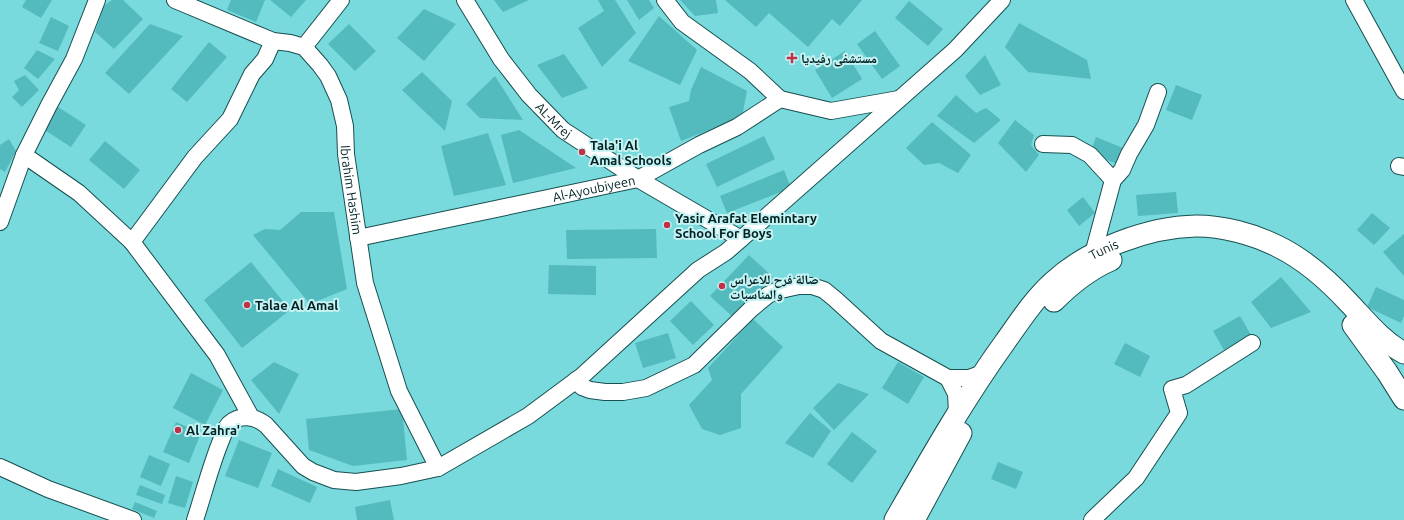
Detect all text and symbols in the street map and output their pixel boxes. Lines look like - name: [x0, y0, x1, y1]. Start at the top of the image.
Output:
- place label: مستشفى رفيديا: [801, 51, 877, 67]
- marker: مستشفى رفيديا: [786, 52, 798, 64]
- street label: AL-Mrej: [533, 99, 574, 141]
- place label: Tala'i Al Amal Schools: [590, 138, 672, 167]
- street label: Ibrahim Hashim: [339, 145, 365, 236]
- marker: Tala'i Al Amal Schools: [577, 147, 587, 157]
- street label: Al-Ayoubiyeen: [551, 173, 636, 204]
- place label: Yasir Arafat Elemintary School For Boys: [675, 211, 817, 240]
- marker: Yasir Arafat Elemintary School For Boys: [662, 220, 672, 230]
- street label: Tunis: [1087, 236, 1121, 262]
- place label: صالة فرح للاعراس والمناسبات: [730, 272, 819, 302]
- marker: صالة فرح للاعراس والمناسبات: [717, 281, 727, 291]
- place label: Talae Al Amal: [255, 298, 338, 312]
- marker: Talae Al Amal: [242, 300, 252, 310]
- place label: Al Zahra': [186, 423, 240, 437]
- marker: Al Zahra': [173, 425, 183, 435]

